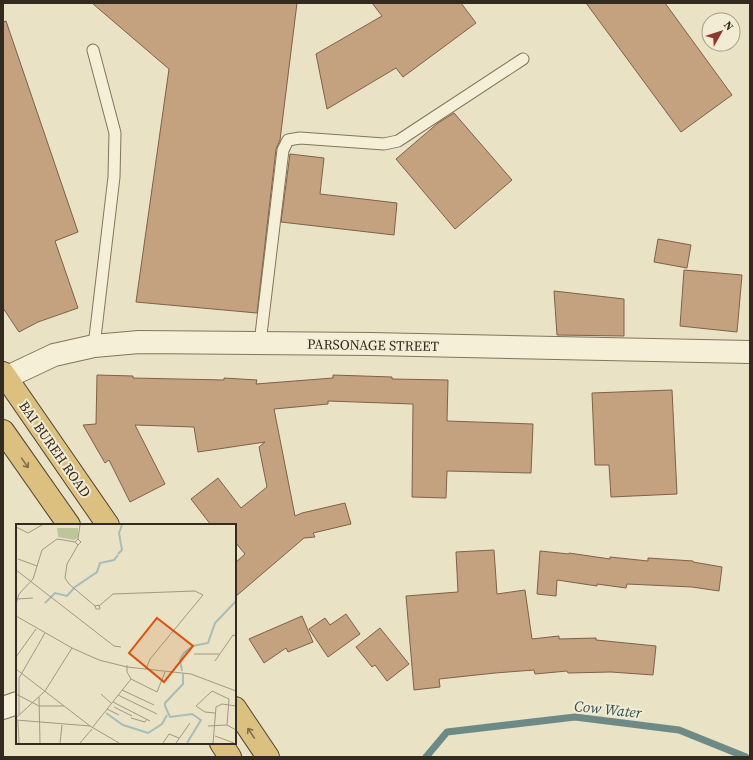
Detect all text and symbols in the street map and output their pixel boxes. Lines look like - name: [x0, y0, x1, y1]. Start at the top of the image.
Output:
- north arrow: [701, 12, 741, 52]
- text: N: [720, 18, 737, 34]
- street label: PARSONAGE STREET: [307, 334, 440, 356]
- street label: BAI BUREH ROAD: [14, 397, 96, 501]
- one-way arrow: [21, 458, 29, 469]
- inset map: [16, 524, 236, 744]
- water label: Cow Water: [573, 695, 644, 723]
- one-way arrow: [247, 727, 256, 738]

